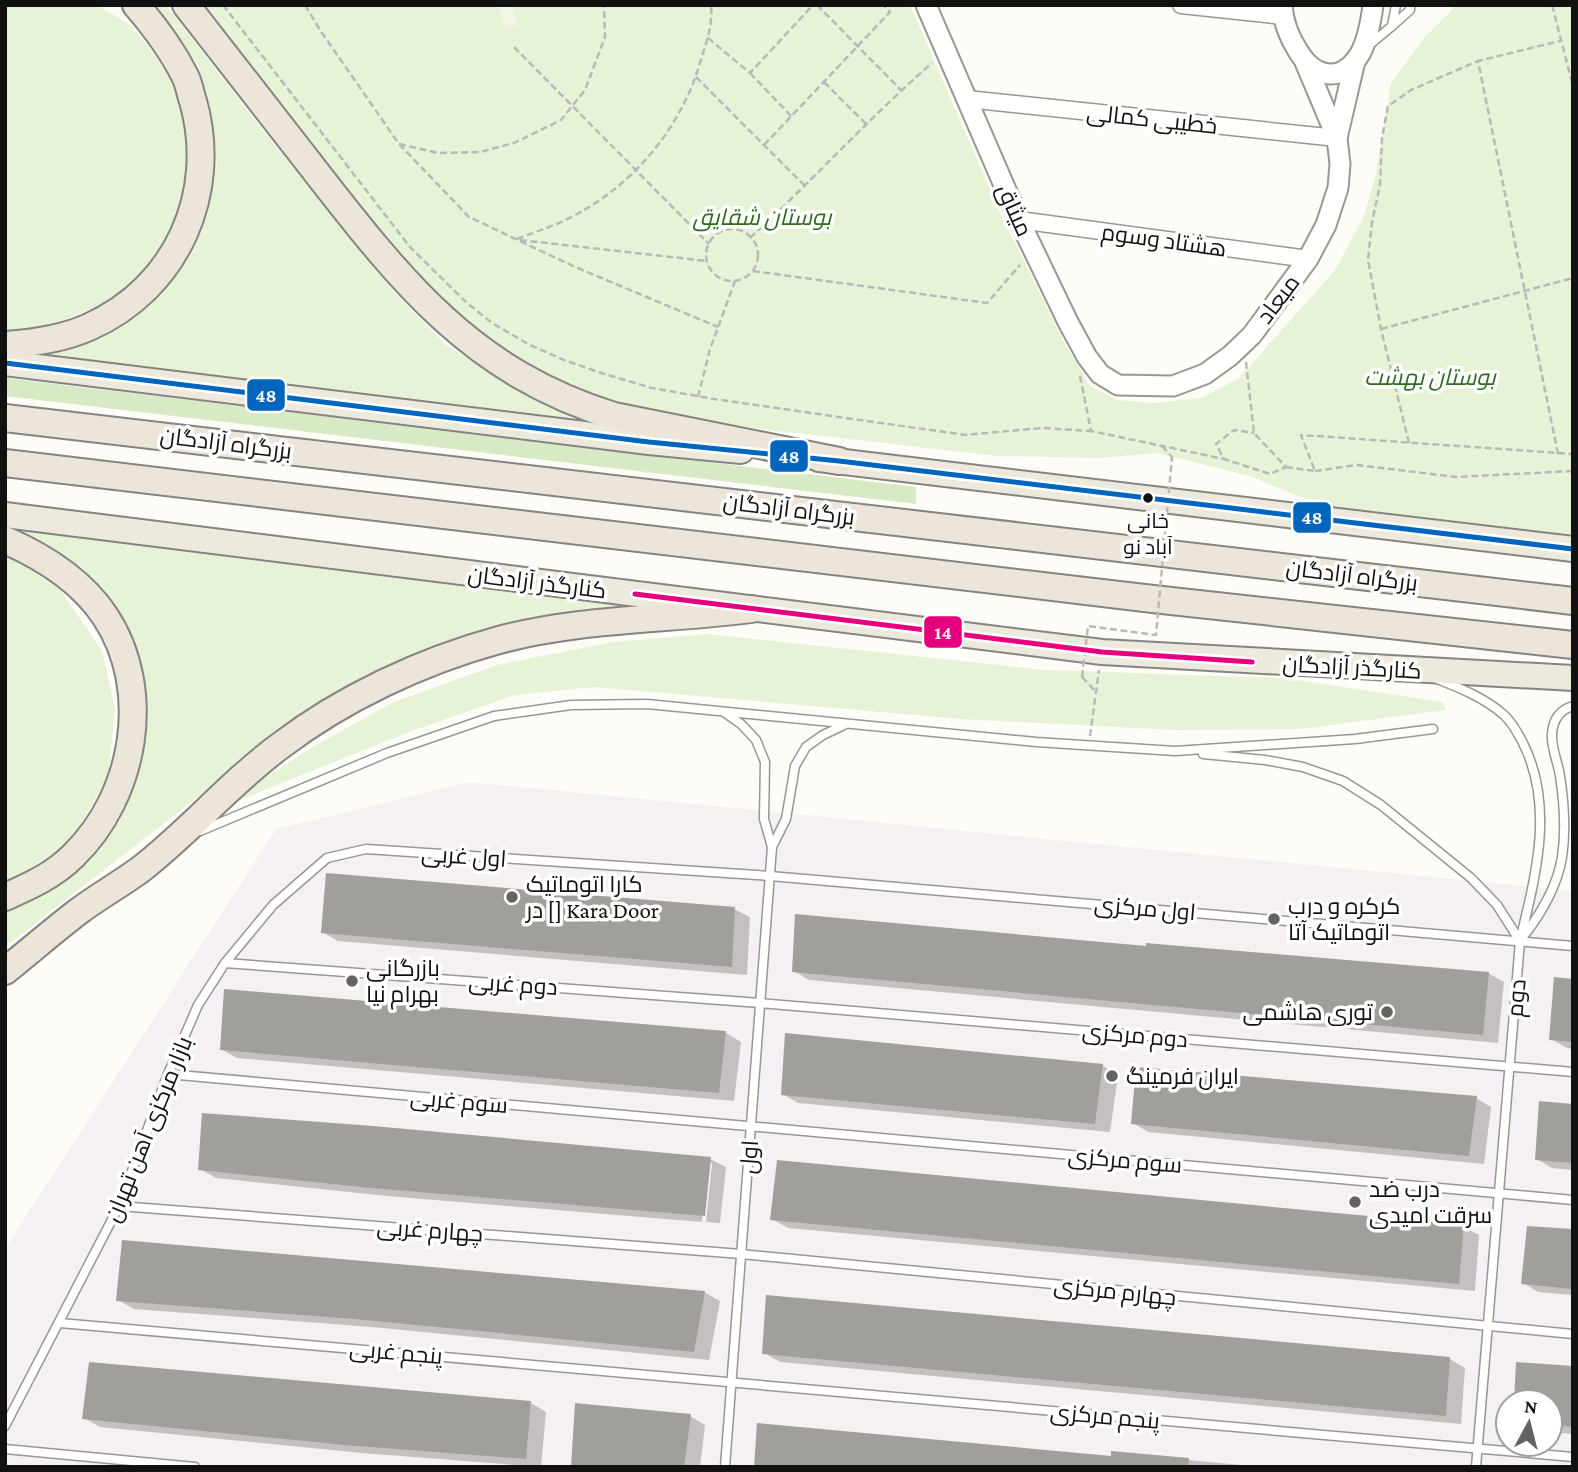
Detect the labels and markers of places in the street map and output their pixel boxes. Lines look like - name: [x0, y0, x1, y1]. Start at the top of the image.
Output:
- marker: خانی آباد نو: [1141, 491, 1155, 505]
- place label: خانی آباد نو: [1123, 509, 1173, 559]
- place label: کارا اتوماتیک در [] Kara Door: [524, 871, 659, 923]
- marker: کارا اتوماتیک در [] Kara Door: [504, 889, 520, 905]
- place label: کرکره و درب اتوماتیک آتا: [1288, 893, 1400, 945]
- marker: کرکره و درب اتوماتیک آتا: [1266, 911, 1282, 927]
- place label: بازرگانی بهرام نیا: [366, 955, 440, 1010]
- marker: بازرگانی بهرام نیا: [344, 973, 360, 989]
- place label: توری هاشمی: [1243, 999, 1373, 1026]
- marker: توری هاشمی: [1379, 1004, 1395, 1020]
- place label: ایران فرمینگ: [1126, 1063, 1239, 1090]
- marker: ایران فرمینگ: [1104, 1068, 1120, 1084]
- place label: درب ضد سرقت امیدی: [1369, 1176, 1492, 1229]
- marker: درب ضد سرقت امیدی: [1347, 1194, 1363, 1210]

